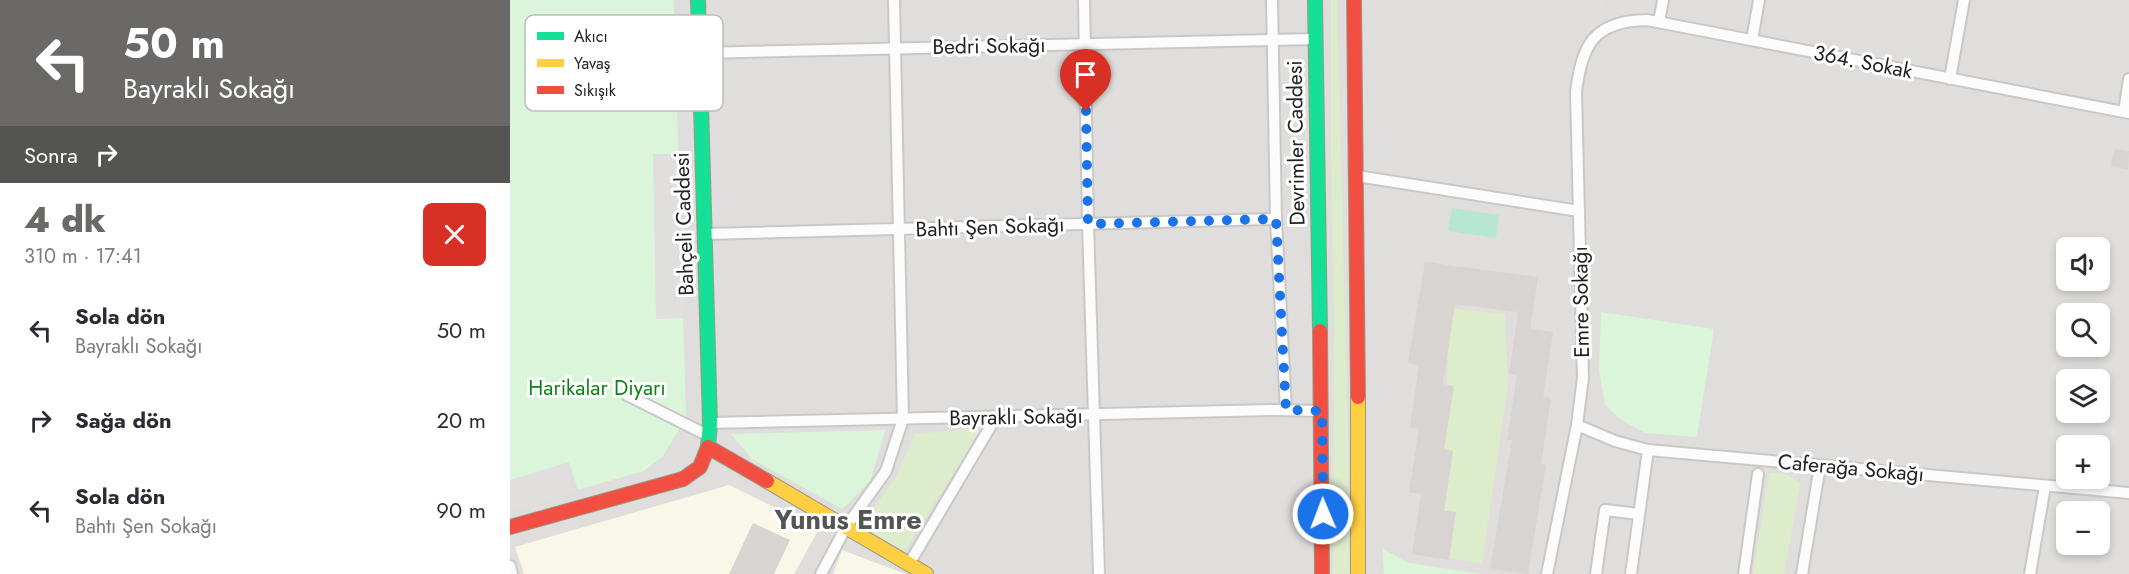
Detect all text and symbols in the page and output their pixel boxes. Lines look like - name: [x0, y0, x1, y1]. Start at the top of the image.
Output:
- text: 50 m: [123, 13, 225, 74]
- legend: [525, 15, 723, 111]
- icon: left: [24, 24, 102, 102]
- text: Akıcı: [574, 25, 608, 48]
- street label: Bedri Sokağı: [932, 30, 1046, 62]
- street label: 364. Sokak: [1811, 38, 1916, 86]
- pin: [1060, 49, 1111, 111]
- text: Yavaş: [574, 52, 610, 75]
- icon: arrive: [1069, 58, 1102, 91]
- street label: Devrimler Caddesi: [1280, 60, 1312, 226]
- text: Bayraklı Sokağı: [123, 69, 295, 108]
- text: Sıkışık: [574, 79, 617, 102]
- icon: right: [90, 138, 123, 171]
- text: Sonra: [24, 139, 78, 171]
- street label: Bahçeli Caddesi: [667, 152, 701, 296]
- text: 4 dk: [24, 193, 106, 245]
- button: close: [423, 203, 486, 266]
- street label: Bahtı Şen Sokağı: [915, 209, 1065, 245]
- map controls: [2056, 237, 2110, 555]
- button: sound: [2056, 237, 2110, 291]
- text: 310 m · 17:41: [24, 242, 142, 271]
- street label: Emre Sokağı: [1565, 246, 1597, 358]
- text: Sola dön: [75, 300, 165, 332]
- button: search: [2056, 303, 2110, 357]
- icon: left: [24, 314, 57, 347]
- text: 50 m: [437, 314, 486, 346]
- text: Bayraklı Sokağı: [75, 332, 202, 361]
- button: layers: [2056, 369, 2110, 423]
- park label: Harikalar Diyarı: [528, 373, 666, 403]
- street label: Bayraklı Sokağı: [949, 401, 1083, 433]
- icon: right: [24, 404, 57, 437]
- text: Sağa dön: [75, 404, 172, 436]
- text: 20 m: [437, 404, 486, 436]
- button: +: [2056, 435, 2110, 489]
- street label: Caferağa Sokağı: [1777, 447, 1925, 489]
- text: Sola dön: [75, 480, 165, 512]
- position arrow: [1291, 482, 1355, 546]
- icon: left: [24, 494, 57, 527]
- text: 90 m: [436, 494, 486, 526]
- district label: Yunus Emre: [773, 500, 922, 539]
- button: −: [2056, 501, 2110, 555]
- text: Bahtı Şen Sokağı: [75, 512, 217, 541]

